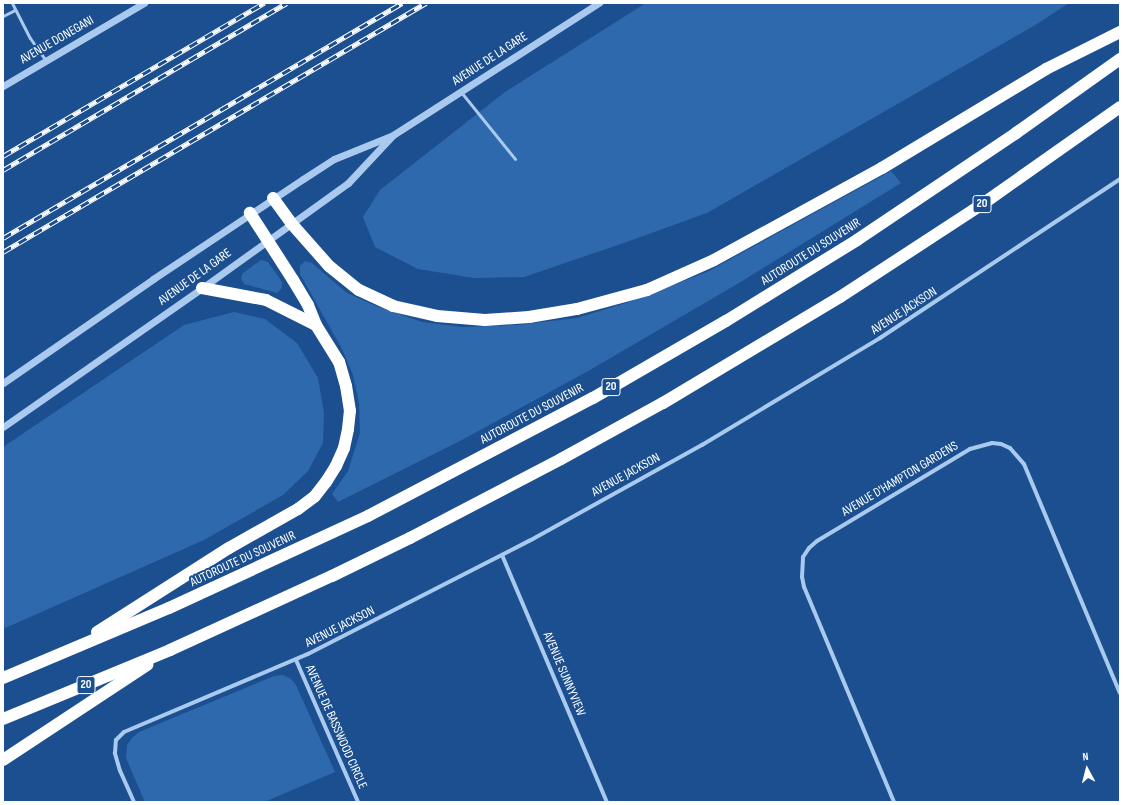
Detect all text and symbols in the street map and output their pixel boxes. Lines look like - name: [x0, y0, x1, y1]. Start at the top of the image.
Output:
- street label: AVENUE DONEGANI: [17, 13, 97, 67]
- street label: AVENUE DE LA GARE: [449, 29, 531, 89]
- road number: 20: [972, 194, 992, 214]
- street label: AUTOROUTE DU SOUVENIR: [758, 215, 864, 289]
- street label: AVENUE DE LA GARE: [155, 245, 235, 309]
- street label: AVENUE JACKSON: [868, 284, 940, 338]
- road number: 20: [601, 377, 621, 397]
- street label: AUTOROUTE DU SOUVENIR: [478, 380, 586, 448]
- street label: AVENUE D'HAMPTON GARDENS: [839, 438, 961, 520]
- street label: AVENUE JACKSON: [589, 450, 663, 500]
- street label: AUTOROUTE DU SOUVENIR: [188, 528, 298, 590]
- street label: AVENUE JACKSON: [303, 603, 377, 651]
- street label: AVENUE SUNNYVIEW: [539, 630, 589, 718]
- street label: AVENUE DE BASSWOOD CIRCLE: [302, 663, 370, 791]
- road number: 20: [76, 675, 96, 695]
- north arrow: [1067, 749, 1107, 789]
- text: N: [1082, 750, 1089, 763]

